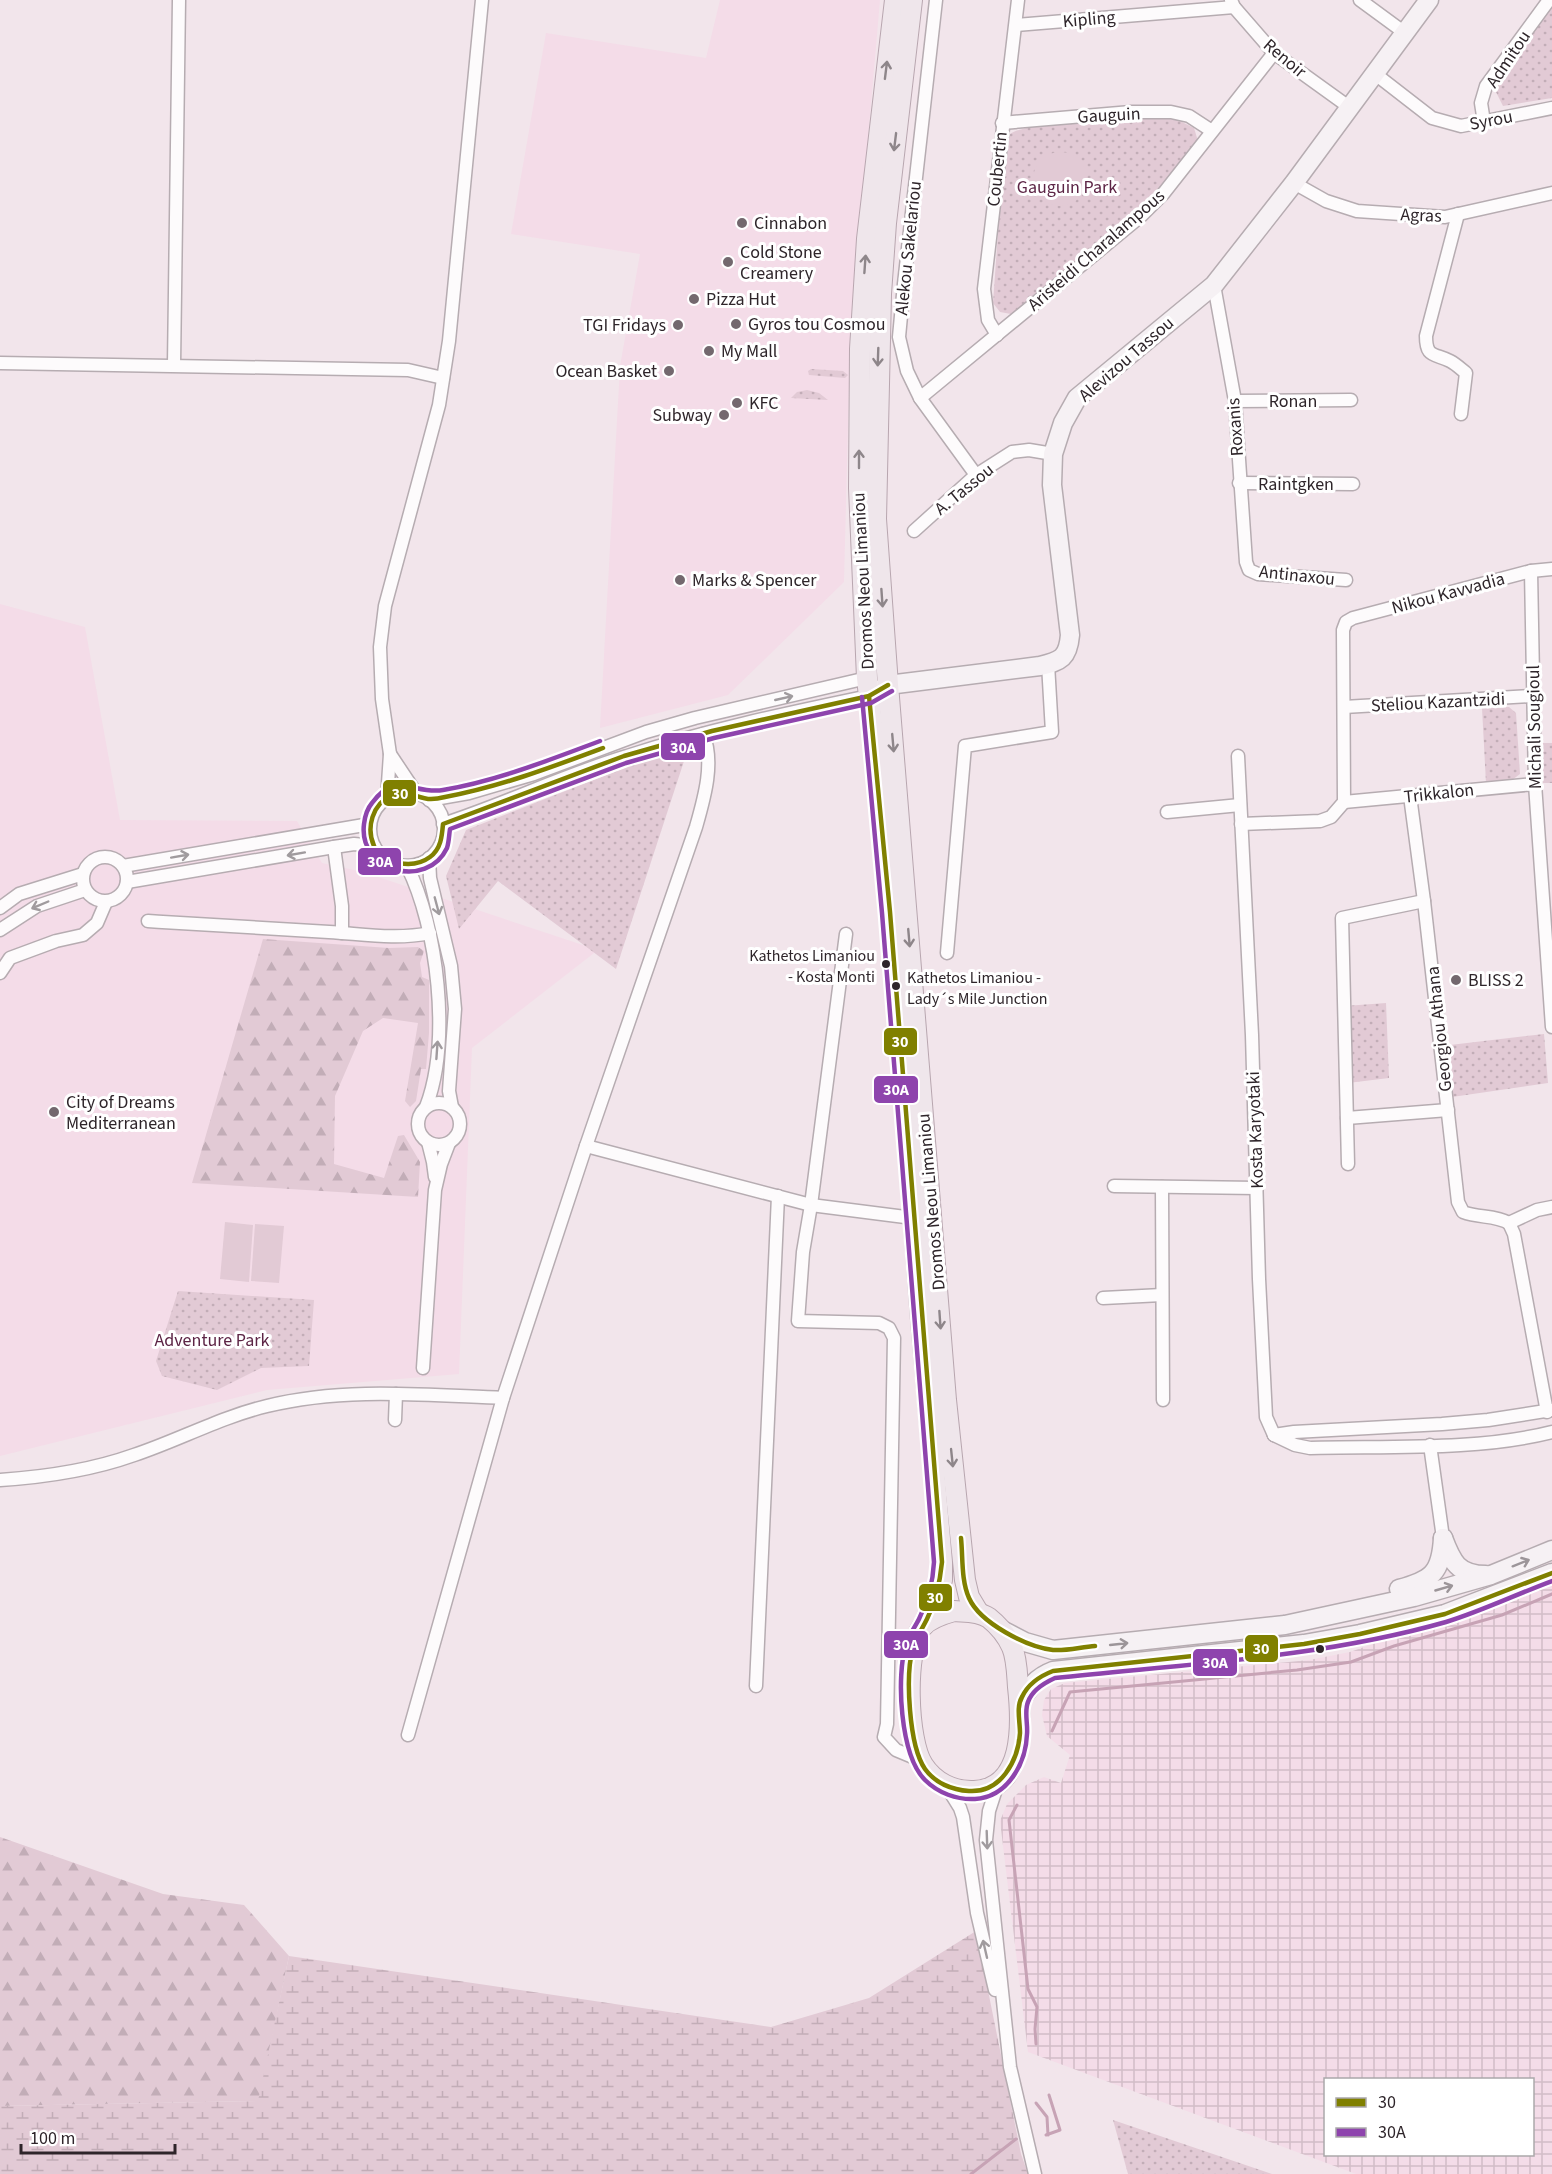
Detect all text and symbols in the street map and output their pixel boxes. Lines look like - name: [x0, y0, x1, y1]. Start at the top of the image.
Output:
- street label: Kipling: [1062, 5, 1116, 34]
- street label: Admitou: [1480, 26, 1537, 93]
- street label: Renoir: [1258, 33, 1312, 84]
- one-way arrow: [880, 61, 891, 81]
- street label: Gauguin: [1077, 101, 1141, 130]
- street label: Syrou: [1467, 104, 1515, 137]
- street label: Coubertin: [981, 130, 1014, 208]
- one-way arrow: [889, 131, 900, 151]
- park label: Gauguin Park: [1017, 175, 1117, 200]
- street label: Alekou Sakelariou: [889, 180, 928, 317]
- street label: Aristeidi Charalampous: [1022, 184, 1170, 317]
- street label: Agras: [1400, 202, 1442, 229]
- place label: Cinnabon: [754, 211, 827, 236]
- marker: Cinnabon: [735, 216, 749, 230]
- place label: Cold Stone Creamery: [740, 240, 822, 286]
- marker: Cold Stone Creamery: [721, 255, 735, 269]
- one-way arrow: [860, 255, 871, 275]
- place label: Pizza Hut: [706, 287, 776, 312]
- marker: Pizza Hut: [687, 292, 701, 306]
- street label: Alevizou Tassou: [1073, 311, 1179, 408]
- place label: Gyros tou Cosmou: [748, 312, 885, 337]
- place label: TGI Fridays: [583, 313, 666, 338]
- marker: Gyros tou Cosmou: [729, 317, 743, 331]
- marker: TGI Fridays: [671, 318, 685, 332]
- place label: My Mall: [721, 339, 777, 364]
- marker: My Mall: [702, 344, 716, 358]
- one-way arrow: [873, 346, 884, 366]
- place label: Ocean Basket: [555, 359, 657, 384]
- marker: Ocean Basket: [662, 364, 676, 378]
- street label: Ronan: [1269, 389, 1317, 414]
- place label: KFC: [749, 391, 778, 416]
- marker: KFC: [730, 396, 744, 410]
- street label: Roxanis: [1221, 397, 1250, 457]
- place label: Subway: [652, 403, 713, 428]
- marker: Subway: [717, 408, 731, 422]
- one-way arrow: [853, 449, 865, 469]
- street label: A. Tassou: [929, 458, 999, 521]
- street label: Raintgken: [1258, 472, 1334, 497]
- street label: Dromos Neou Limaniou: [846, 492, 881, 670]
- street label: Antinaxou: [1258, 559, 1336, 592]
- street label: Nikou Kavvadia: [1389, 566, 1508, 621]
- place label: Marks & Spencer: [692, 568, 817, 593]
- marker: Marks & Spencer: [673, 573, 687, 587]
- one-way arrow: [876, 588, 887, 608]
- street label: Michali Sougioul: [1521, 665, 1548, 789]
- street label: Steliou Kazantzidi: [1370, 687, 1506, 718]
- one-way arrow: [774, 691, 793, 703]
- line badge: 30A: [660, 732, 706, 761]
- one-way arrow: [888, 733, 899, 753]
- text: 30A: [670, 737, 697, 759]
- street label: Trikkalon: [1403, 777, 1475, 810]
- line badge: 30: [382, 779, 417, 807]
- text: 30: [392, 783, 408, 805]
- line badge: 30A: [357, 847, 402, 876]
- one-way arrow: [286, 849, 306, 860]
- one-way arrow: [170, 850, 190, 861]
- text: 30A: [367, 851, 394, 873]
- one-way arrow: [432, 896, 443, 915]
- one-way arrow: [32, 900, 50, 911]
- one-way arrow: [904, 927, 915, 947]
- place label: Kathetos Limaniou - Kosta Monti: [749, 945, 875, 988]
- marker: Kathetos Limaniou - Kosta Monti: [880, 958, 892, 970]
- street label: Georgiou Athana: [1420, 965, 1459, 1093]
- place label: Kathetos Limaniou - Lady´s Mile Junction: [907, 967, 1048, 1010]
- place label: BLISS 2: [1468, 968, 1524, 993]
- marker: BLISS 2: [1449, 973, 1463, 987]
- marker: Kathetos Limaniou - Lady´s Mile Junction: [890, 980, 902, 992]
- line badge: 30: [883, 1027, 918, 1056]
- text: 30: [892, 1031, 908, 1053]
- one-way arrow: [432, 1041, 443, 1061]
- street label: Kosta Karyotaki: [1241, 1071, 1270, 1189]
- line badge: 30A: [873, 1075, 919, 1104]
- text: 30A: [883, 1079, 910, 1101]
- place label: City of Dreams Mediterranean: [66, 1090, 176, 1136]
- marker: City of Dreams Mediterranean: [47, 1105, 61, 1119]
- street label: Dromos Neou Limaniou: [911, 1113, 952, 1291]
- one-way arrow: [935, 1310, 946, 1330]
- park label: Adventure Park: [155, 1328, 270, 1353]
- one-way arrow: [947, 1448, 958, 1468]
- one-way arrow: [1512, 1557, 1530, 1568]
- one-way arrow: [1434, 1582, 1453, 1593]
- line badge: 30: [918, 1583, 953, 1612]
- text: 30: [927, 1587, 943, 1609]
- line badge: 30A: [883, 1630, 929, 1659]
- text: 30A: [893, 1634, 920, 1656]
- line badge: 30: [1244, 1634, 1279, 1663]
- one-way arrow: [1109, 1638, 1129, 1649]
- text: 30: [1253, 1638, 1269, 1660]
- unlabelled marker: [1314, 1643, 1326, 1655]
- line badge: 30A: [1192, 1648, 1238, 1677]
- text: 30A: [1202, 1652, 1229, 1674]
- one-way arrow: [982, 1830, 993, 1850]
- one-way arrow: [979, 1940, 991, 1959]
- legend: [1324, 2078, 1534, 2156]
- text: 30: [1378, 2090, 1396, 2115]
- scale bar: [21, 2117, 176, 2155]
- text: 30A: [1378, 2120, 1406, 2145]
- text: 100 m: [30, 2126, 75, 2151]

